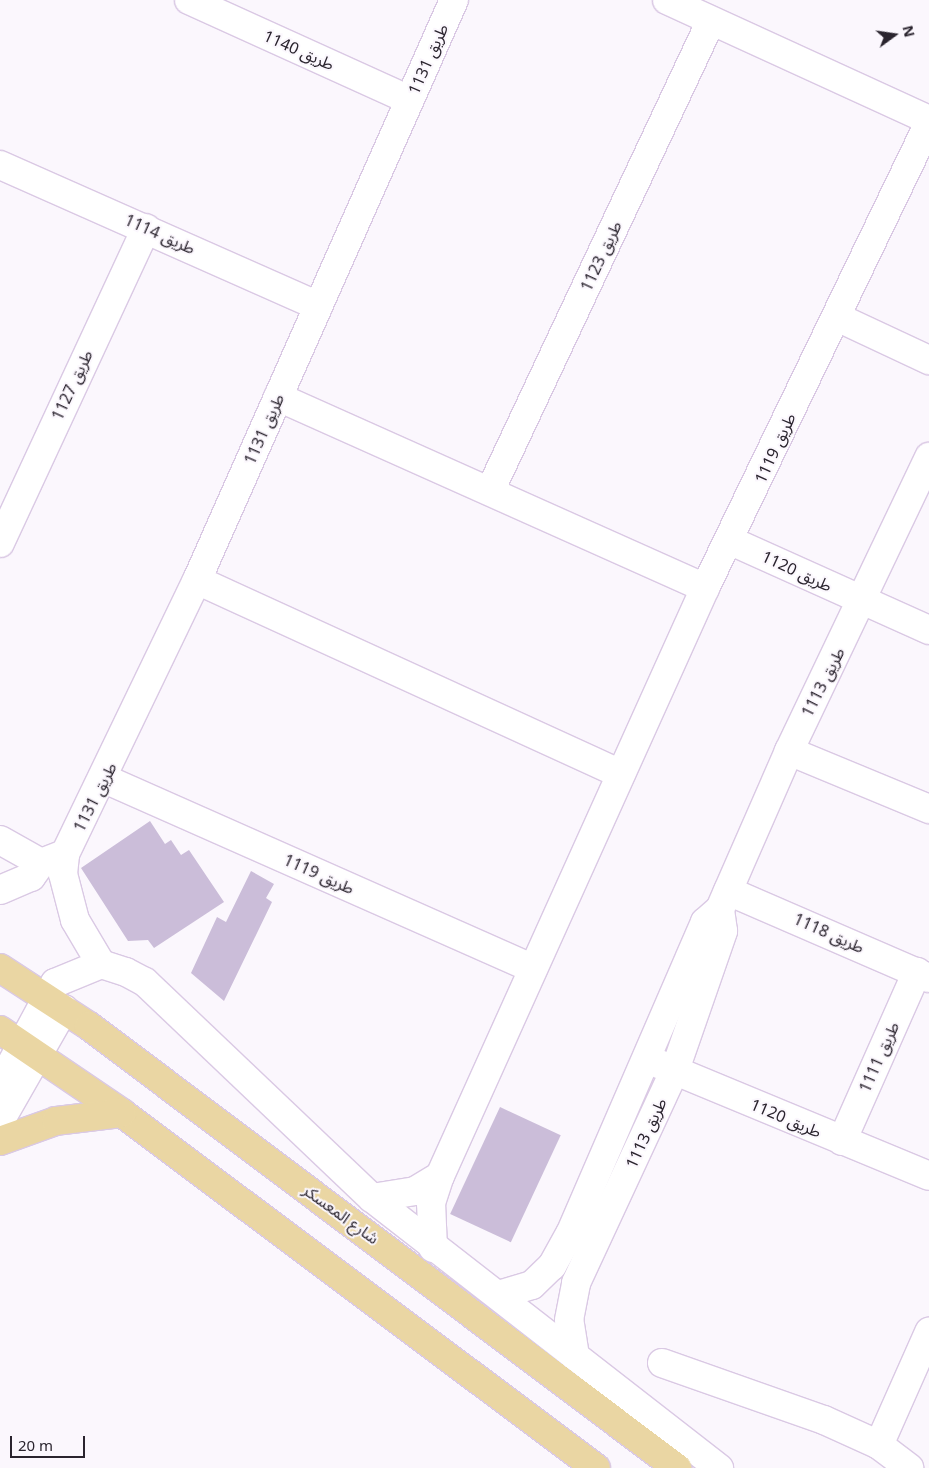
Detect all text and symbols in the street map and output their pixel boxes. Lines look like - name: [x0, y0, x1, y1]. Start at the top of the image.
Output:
- north arrow: [869, 10, 919, 60]
- street label: طريق 1131: [404, 21, 452, 97]
- text: N: [898, 23, 920, 39]
- street label: طريق 1140: [261, 26, 337, 74]
- street label: طريق 1114: [122, 210, 198, 258]
- street label: طريق 1123: [576, 218, 626, 294]
- street label: طريق 1127: [47, 347, 97, 423]
- street label: طريق 1131: [240, 391, 288, 467]
- street label: طريق 1119: [750, 410, 800, 486]
- street label: طريق 1120: [759, 546, 835, 596]
- street label: طريق 1113: [797, 644, 849, 720]
- street label: طريق 1131: [69, 759, 121, 835]
- street label: طريق 1119: [281, 850, 357, 898]
- street label: طريق 1118: [791, 909, 867, 957]
- street label: طريق 1111: [855, 1019, 903, 1095]
- street label: طريق 1120: [748, 1094, 824, 1142]
- street label: طريق 1113: [621, 1095, 671, 1171]
- street label: شارع المعسكر: [299, 1180, 383, 1248]
- scale bar: [12, 1426, 88, 1458]
- text: 20 m: [18, 1435, 53, 1455]

